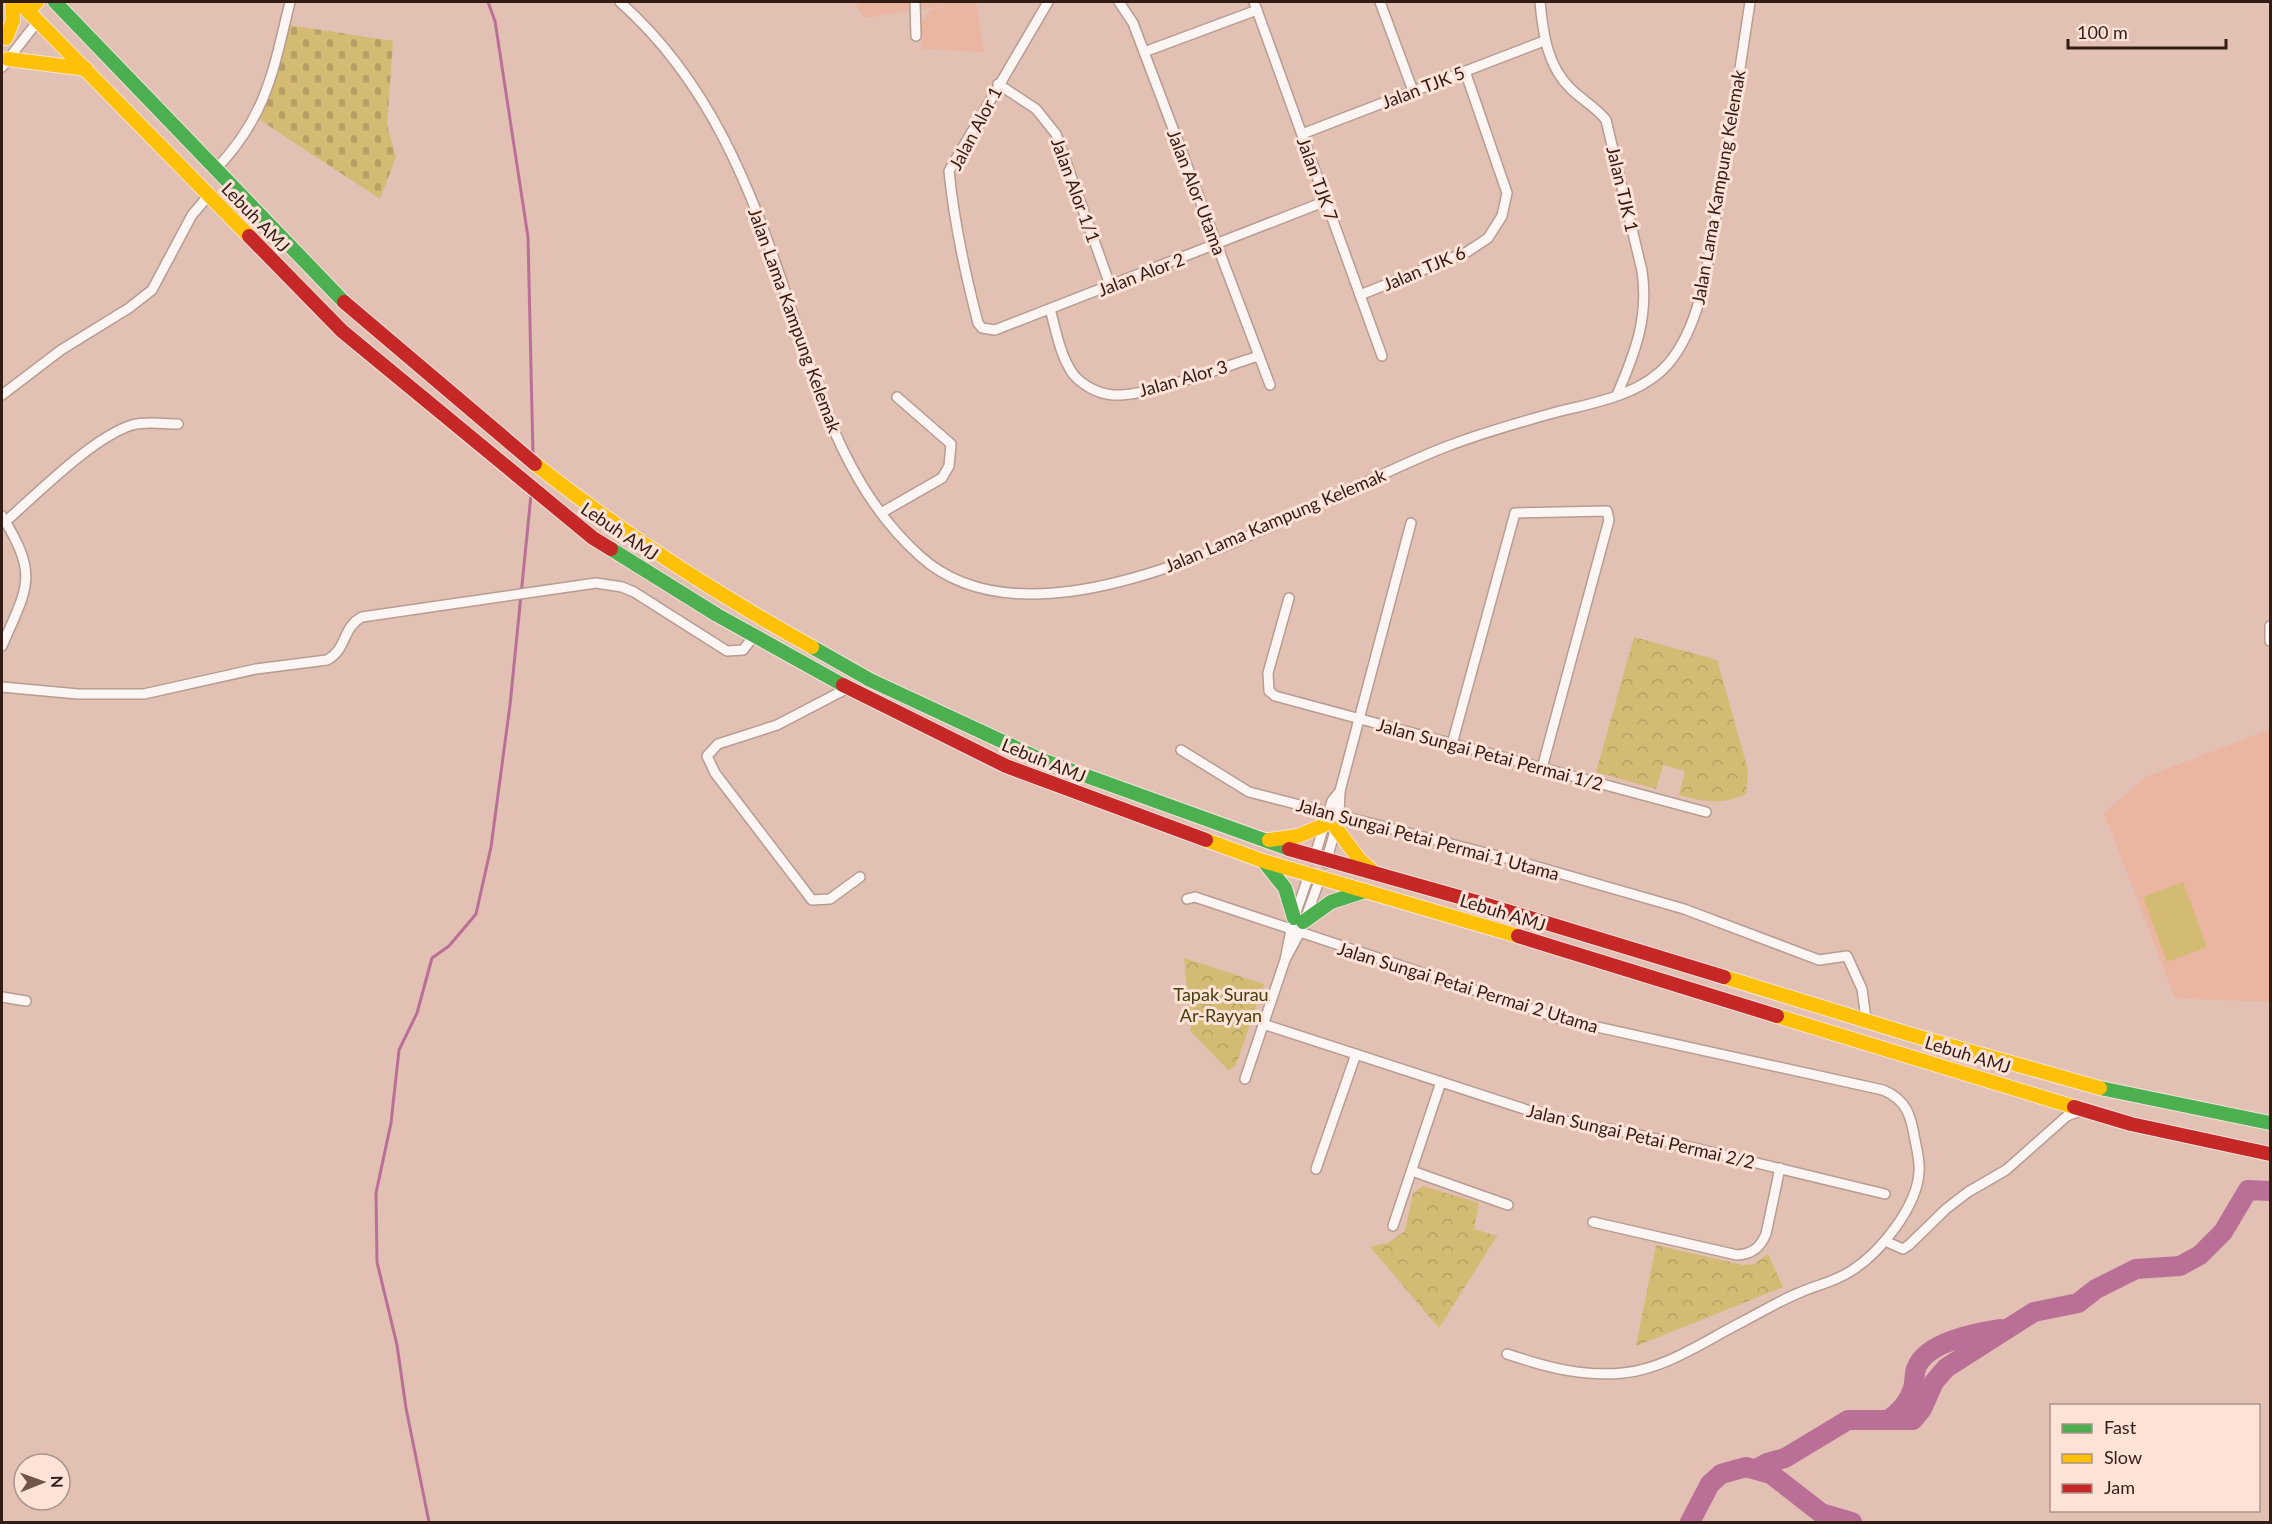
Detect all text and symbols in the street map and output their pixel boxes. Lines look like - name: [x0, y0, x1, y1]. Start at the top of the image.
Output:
- scale bar: [2068, 12, 2226, 50]
- text: 100 m: [2077, 21, 2128, 43]
- street label: Jalan TJK 5: [1378, 61, 1468, 113]
- street label: Jalan Lama Kampung Kelemak: [1687, 67, 1750, 306]
- street label: Jalan Alor 1: [944, 83, 1006, 173]
- street label: Jalan Alor Utama: [1163, 126, 1231, 258]
- street label: Jalan TJK 7: [1293, 134, 1343, 224]
- street label: Jalan Alor 1/1: [1047, 135, 1105, 245]
- street label: Jalan TJK 1: [1602, 144, 1644, 234]
- street label: Lebuh AMJ: [217, 177, 295, 257]
- street label: Jalan Lama Kampung Kelemak: [744, 205, 846, 436]
- street label: Jalan TJK 6: [1379, 241, 1469, 295]
- street label: Jalan Alor 2: [1094, 247, 1188, 301]
- street label: Jalan Alor 3: [1136, 355, 1230, 401]
- street label: Jalan Lama Kampung Kelemak: [1161, 463, 1389, 577]
- street label: Lebuh AMJ: [577, 497, 663, 565]
- street label: Jalan Sungai Petai Permai 1/2: [1375, 713, 1605, 795]
- street label: Lebuh AMJ: [999, 733, 1089, 787]
- street label: Jalan Sungai Petai Permai 1 Utama: [1294, 793, 1562, 885]
- street label: Lebuh AMJ: [1457, 889, 1549, 935]
- street label: Jalan Sungai Petai Permai 2 Utama: [1335, 937, 1601, 1037]
- park label: Tapak Surau Ar-Rayyan: [1173, 983, 1269, 1026]
- street label: Lebuh AMJ: [1922, 1031, 2014, 1077]
- street label: Jalan Sungai Petai Permai 2/2: [1525, 1099, 1757, 1173]
- legend: [2050, 1404, 2260, 1512]
- text: Fast: [2104, 1416, 2137, 1438]
- text: Slow: [2104, 1446, 2142, 1468]
- north arrow: [12, 1452, 72, 1512]
- text: N: [48, 1475, 67, 1488]
- text: Jam: [2104, 1476, 2135, 1498]

